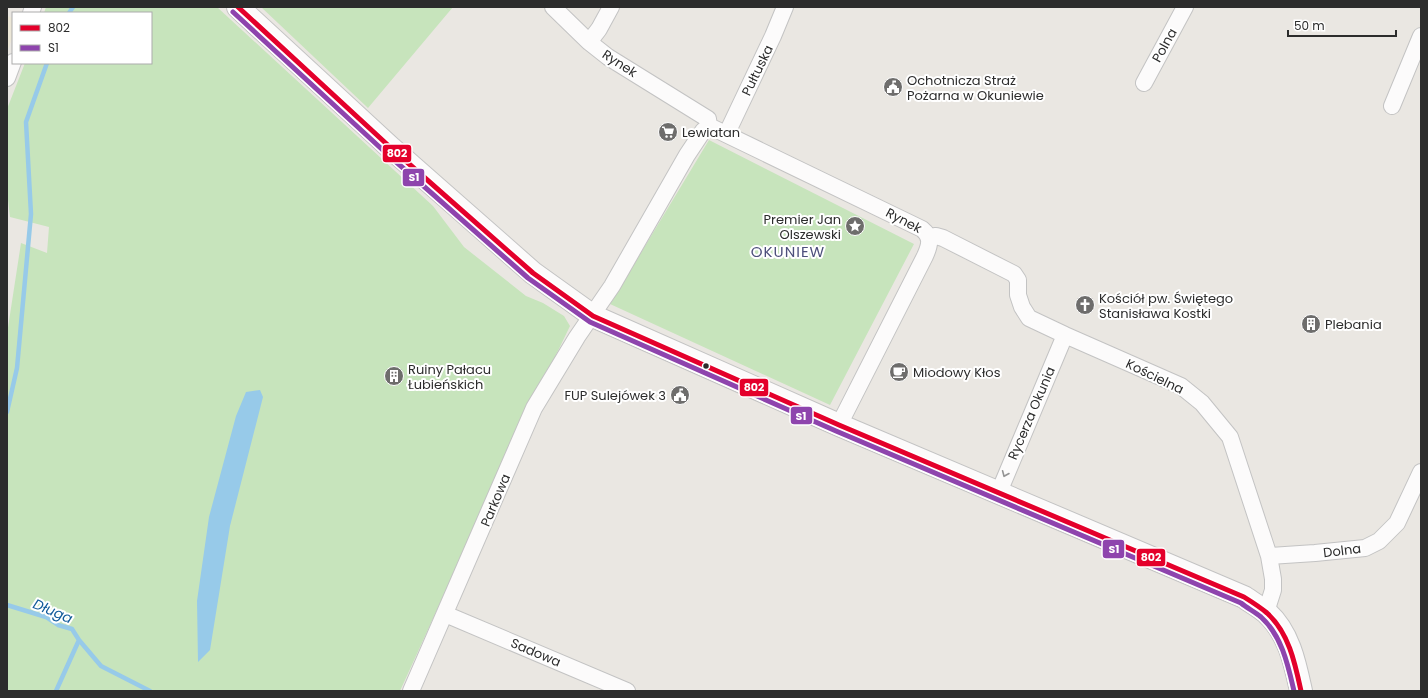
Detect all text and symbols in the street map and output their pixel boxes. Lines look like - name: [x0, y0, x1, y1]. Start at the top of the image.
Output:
- legend: [12, 12, 152, 64]
- scale bar: [1288, 12, 1396, 38]
- text: 50 m: [1294, 17, 1325, 34]
- text: 802: [48, 19, 70, 36]
- street label: Polna: [1147, 25, 1182, 66]
- text: S1: [48, 39, 59, 56]
- street label: Pułtuska: [737, 42, 778, 99]
- street label: Rynek: [598, 45, 641, 82]
- place label: Ochotnicza Straż Pożarna w Okuniewie: [907, 71, 1044, 105]
- public building icon: Ochotnicza Straż Pożarna w Okuniewie: [882, 76, 904, 98]
- supermarket icon: Lewiatan: [657, 121, 679, 143]
- place label: Lewiatan: [682, 123, 740, 142]
- line badge: 802: [382, 144, 412, 163]
- text: 802: [387, 145, 407, 161]
- line badge: S1: [402, 168, 425, 187]
- text: S1: [409, 169, 419, 185]
- street label: Rynek: [882, 203, 925, 238]
- place label: Premier Jan Olszewski: [764, 210, 841, 244]
- place icon: Premier Jan Olszewski: [844, 215, 866, 237]
- district label: OKUNIEW: [751, 241, 825, 262]
- place label: Kościół pw. Świętego Stanisława Kostki: [1099, 289, 1233, 323]
- church icon: Kościół pw. Świętego Stanisława Kostki: [1074, 294, 1096, 316]
- building icon: Plebania: [1300, 313, 1322, 335]
- place label: Plebania: [1325, 315, 1382, 334]
- street label: Kościelna: [1123, 354, 1187, 399]
- place label: Ruiny Pałacu Łubieńskich: [408, 360, 491, 394]
- unlabelled marker: [701, 361, 711, 371]
- cafe icon: Miodowy Kłos: [888, 361, 910, 383]
- place label: Miodowy Kłos: [913, 363, 1001, 382]
- street label: Rycerza Okunia: [1003, 364, 1060, 463]
- building icon: Ruiny Pałacu Łubieńskich: [383, 365, 405, 387]
- line badge: 802: [739, 378, 769, 397]
- text: 802: [744, 379, 764, 395]
- public building icon: FUP Sulejówek 3: [669, 384, 691, 406]
- place label: FUP Sulejówek 3: [564, 386, 666, 405]
- line badge: S1: [790, 406, 813, 425]
- text: S1: [796, 408, 806, 424]
- street label: Parkowa: [476, 471, 515, 530]
- one-way arrow: [1002, 471, 1010, 478]
- line badge: S1: [1102, 539, 1125, 559]
- street label: Dolna: [1322, 539, 1362, 562]
- text: S1: [1109, 541, 1119, 557]
- line badge: 802: [1136, 548, 1166, 567]
- text: 802: [1141, 549, 1161, 565]
- water label: Długa: [30, 594, 76, 628]
- street label: Sadowa: [508, 633, 564, 672]

